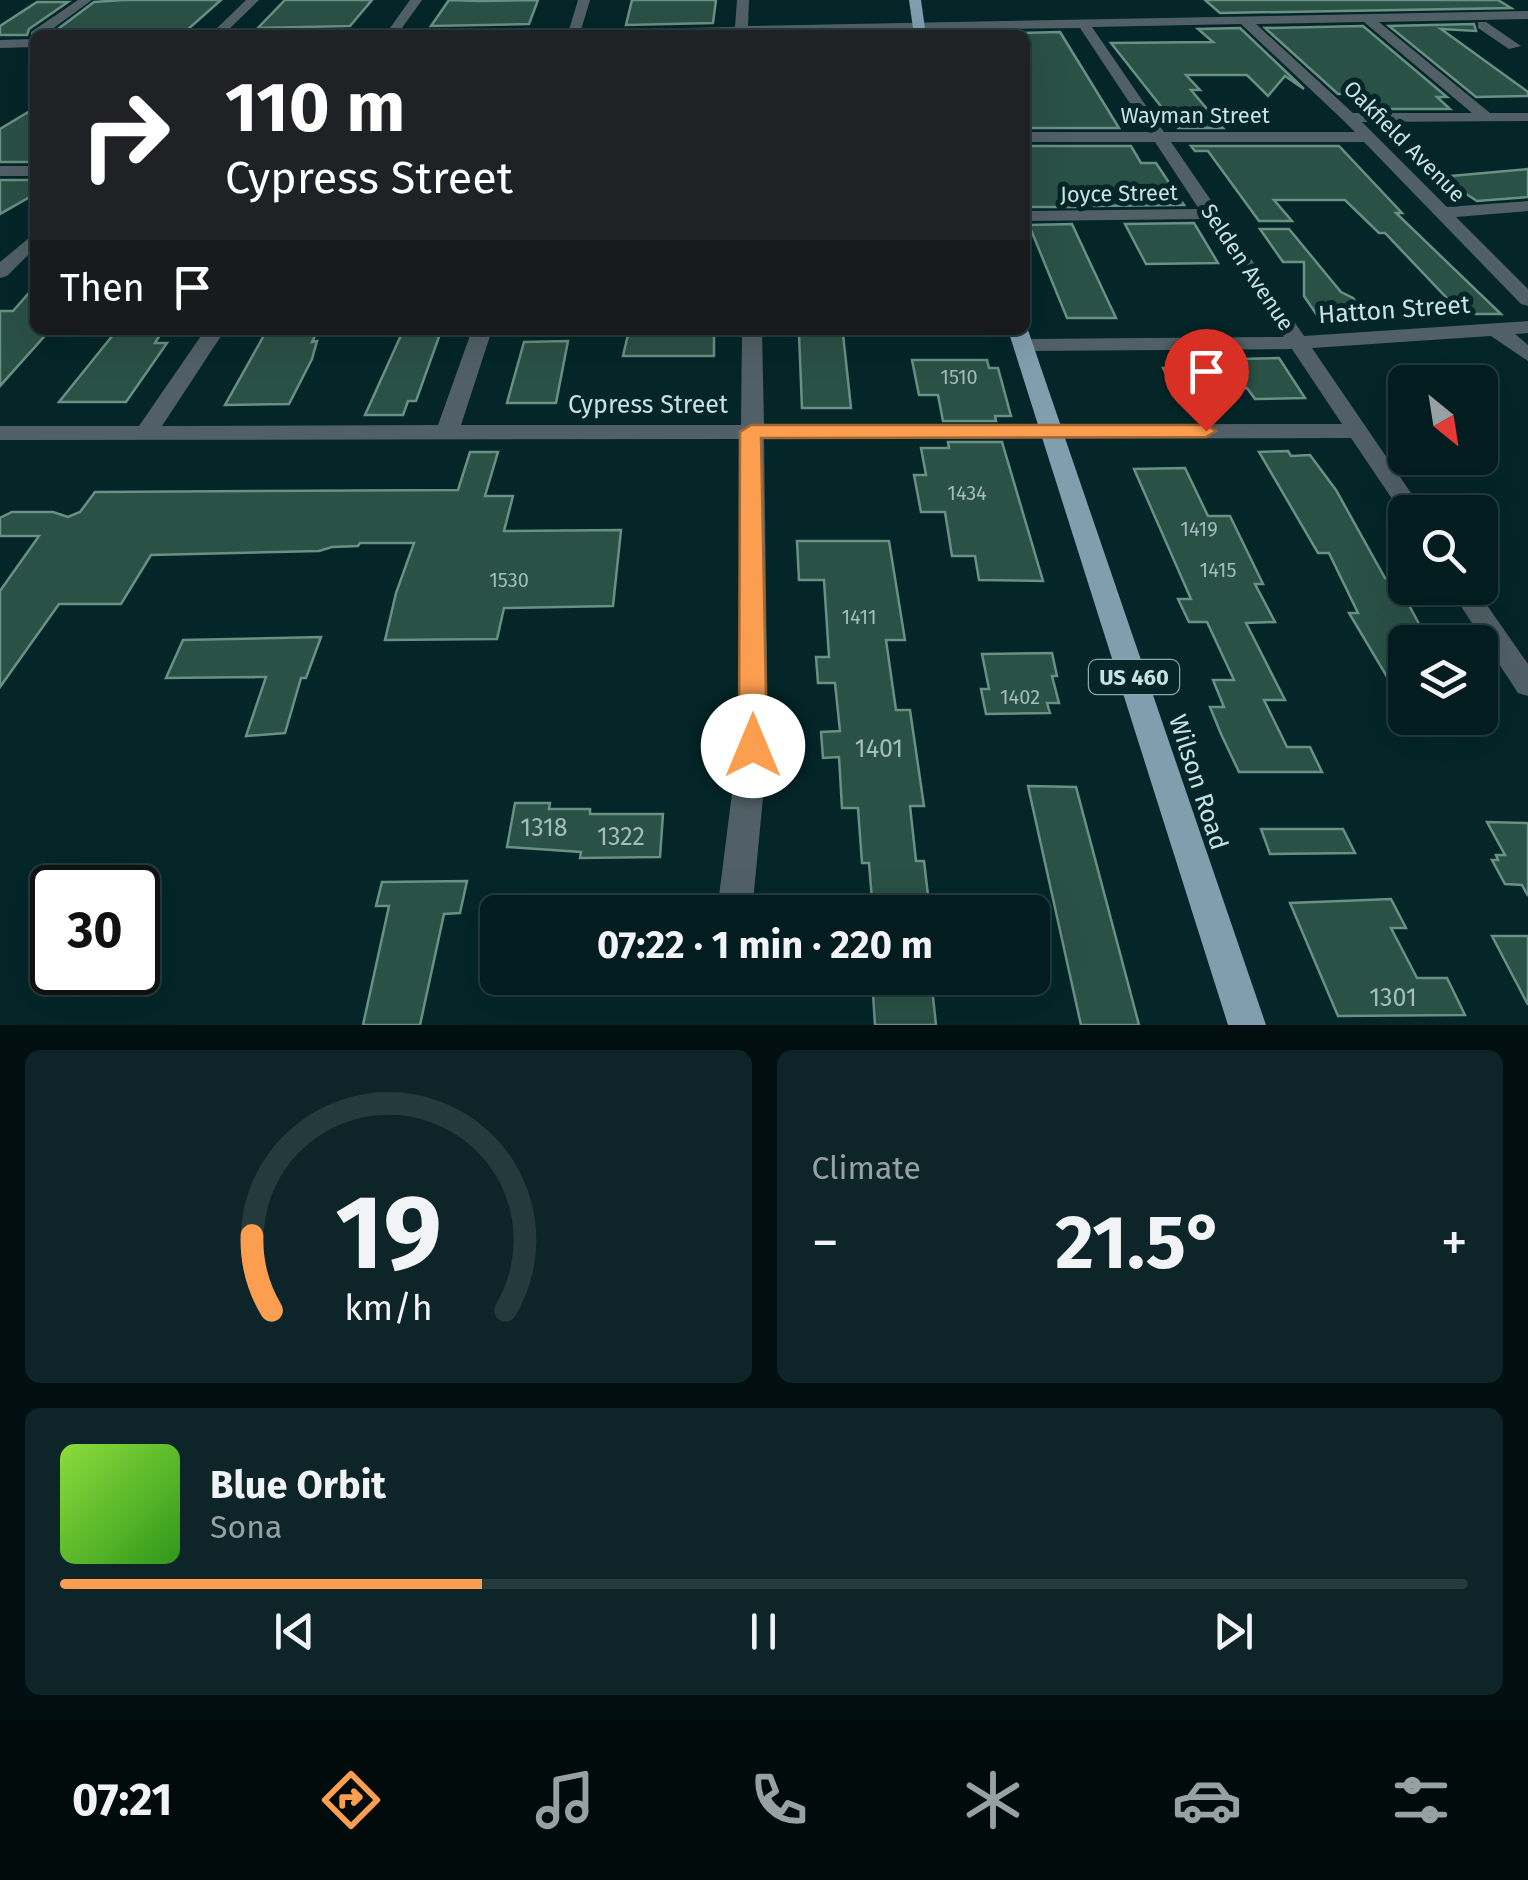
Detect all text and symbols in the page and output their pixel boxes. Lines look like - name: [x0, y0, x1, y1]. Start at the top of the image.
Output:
- text: 110 m: [225, 66, 405, 150]
- icon: right: [60, 70, 190, 200]
- street label: Oakfield Avenue: [1338, 75, 1471, 208]
- street label: Wayman Street: [1120, 102, 1270, 129]
- text: Cypress Street: [225, 151, 513, 205]
- street label: Joyce Street: [1060, 179, 1178, 208]
- street label: Selden Avenue: [1195, 199, 1300, 336]
- icon: arrive: [165, 260, 220, 315]
- text: Then: [60, 265, 145, 311]
- street label: Hatton Street: [1317, 290, 1472, 330]
- pin: [1164, 329, 1249, 432]
- icon: arrive: [1179, 344, 1234, 399]
- house number: 1510: [940, 365, 978, 389]
- north arrow: [1388, 365, 1498, 475]
- map controls: [1388, 365, 1498, 735]
- street label: Cypress Street: [568, 390, 729, 420]
- house number: 1434: [947, 481, 987, 505]
- button: search: [1388, 495, 1498, 605]
- house number: 1419: [1180, 517, 1218, 541]
- house number: 1415: [1200, 558, 1236, 582]
- house number: 1530: [489, 568, 529, 592]
- house number: 1411: [841, 605, 877, 629]
- button: layers: [1388, 625, 1498, 735]
- road number: US 460: [1089, 660, 1179, 694]
- house number: 1402: [1000, 685, 1040, 709]
- position arrow: [701, 694, 805, 798]
- street label: Wilson Road: [1162, 711, 1234, 854]
- house number: 1401: [855, 734, 903, 764]
- house number: 1318: [520, 813, 568, 843]
- house number: 1322: [597, 822, 645, 852]
- speed limit sign: 30: [30, 865, 160, 995]
- text: 07:22 · 1 min · 220 m: [597, 922, 933, 968]
- house number: 1301: [1369, 983, 1417, 1013]
- text: Climate: [812, 1149, 921, 1187]
- text: 19: [335, 1171, 442, 1296]
- text: 21.5°: [1055, 1198, 1224, 1288]
- text: −: [812, 1210, 839, 1276]
- text: +: [1441, 1210, 1468, 1276]
- text: km/h: [344, 1287, 432, 1329]
- text: Blue Orbit: [210, 1462, 386, 1508]
- text: Sona: [210, 1508, 282, 1546]
- icon: previous: [267, 1604, 322, 1659]
- icon: pause: [736, 1604, 791, 1659]
- icon: next: [1206, 1604, 1261, 1659]
- icon: directions: [316, 1765, 386, 1835]
- icon: music: [530, 1765, 600, 1835]
- icon: phone: [744, 1765, 814, 1835]
- icon: climate: [958, 1765, 1028, 1835]
- icon: car: [1172, 1765, 1242, 1835]
- icon: filters: [1386, 1765, 1456, 1835]
- text: 07:21: [72, 1773, 172, 1827]

